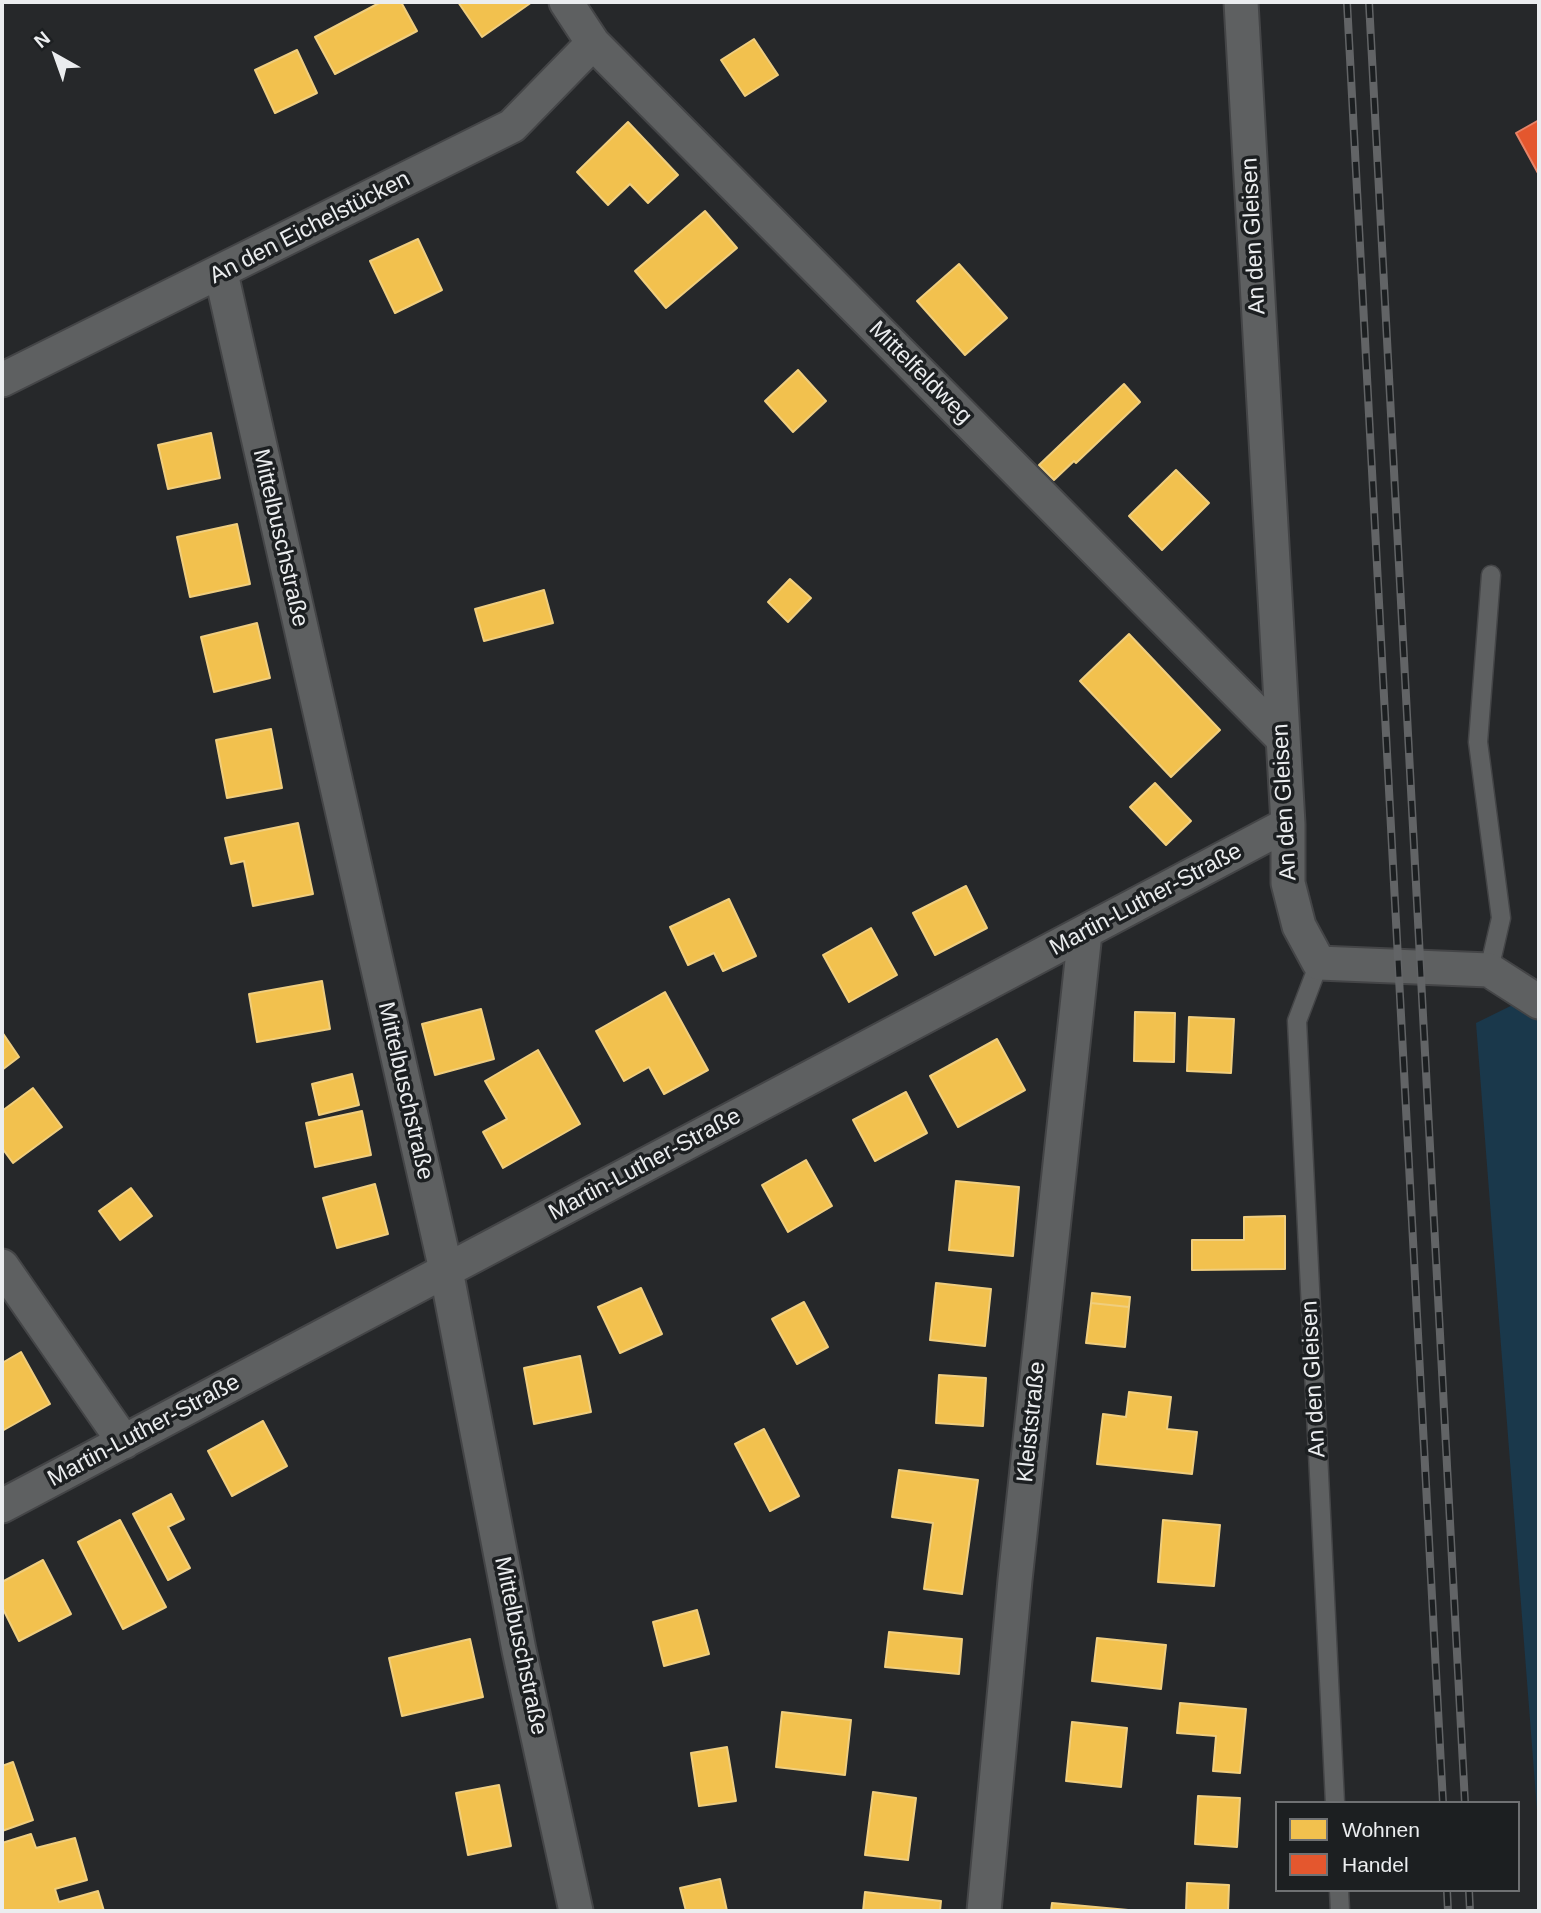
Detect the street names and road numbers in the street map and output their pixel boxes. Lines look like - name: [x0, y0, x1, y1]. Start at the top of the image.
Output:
- street label: An den Gleisen: [1236, 157, 1272, 315]
- street label: An den Eichelstücken: [205, 165, 415, 291]
- street label: Mittelfeldweg: [863, 316, 977, 430]
- street label: Mittelbuschstraße: [246, 446, 314, 630]
- street label: An den Gleisen: [1267, 723, 1303, 881]
- street label: Martin-Luther-Straße: [1045, 838, 1247, 962]
- street label: Mittelbuschstraße: [371, 999, 439, 1183]
- street label: Martin-Luther-Straße: [544, 1103, 746, 1227]
- street label: An den Gleisen: [1296, 1300, 1332, 1458]
- street label: Kleiststraße: [1012, 1360, 1052, 1484]
- street label: Martin-Luther-Straße: [43, 1369, 245, 1493]
- street label: Mittelbuschstraße: [488, 1554, 552, 1738]

